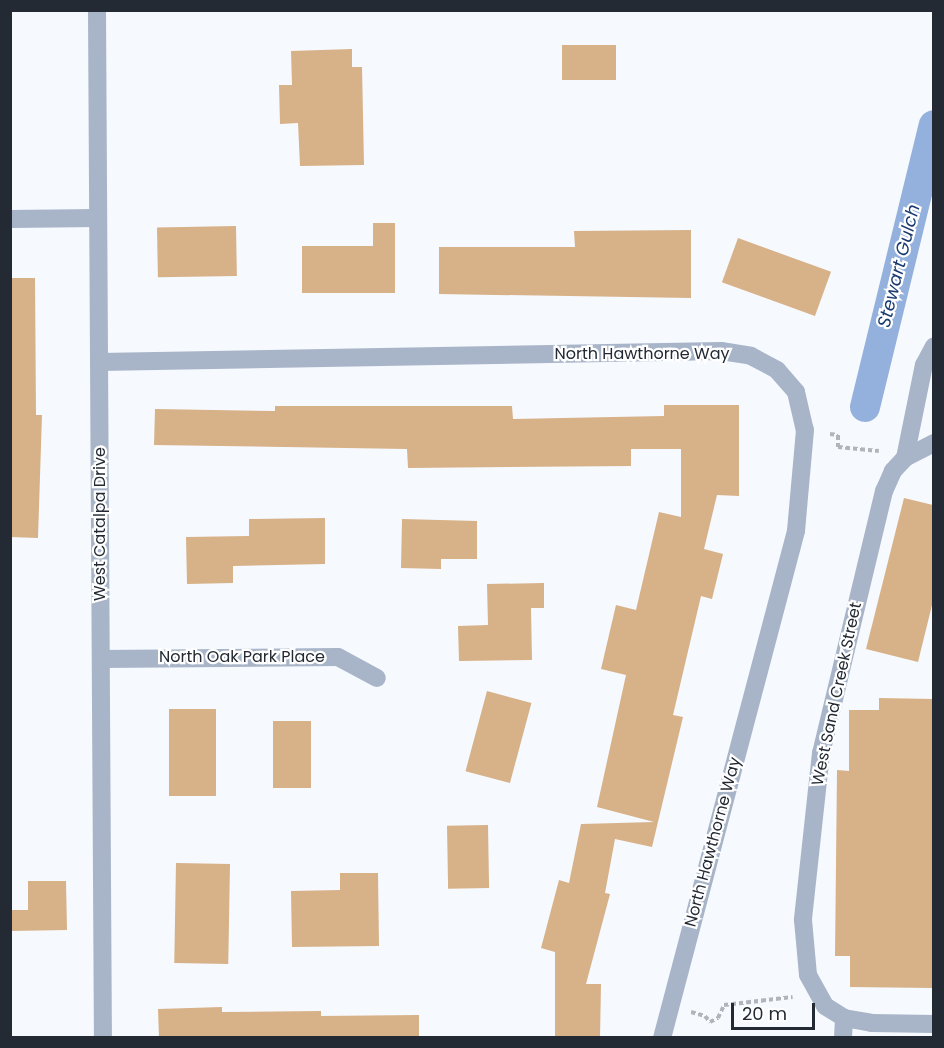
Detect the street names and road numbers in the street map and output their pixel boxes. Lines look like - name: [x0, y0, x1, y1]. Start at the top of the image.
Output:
- street label: North Hawthorne Way: [555, 344, 729, 364]
- street label: West Catalpa Drive: [90, 447, 110, 601]
- street label: West Sand Creek Street: [808, 601, 866, 787]
- street label: North Oak Park Place: [159, 647, 325, 667]
- street label: North Hawthorne Way: [681, 755, 745, 929]

